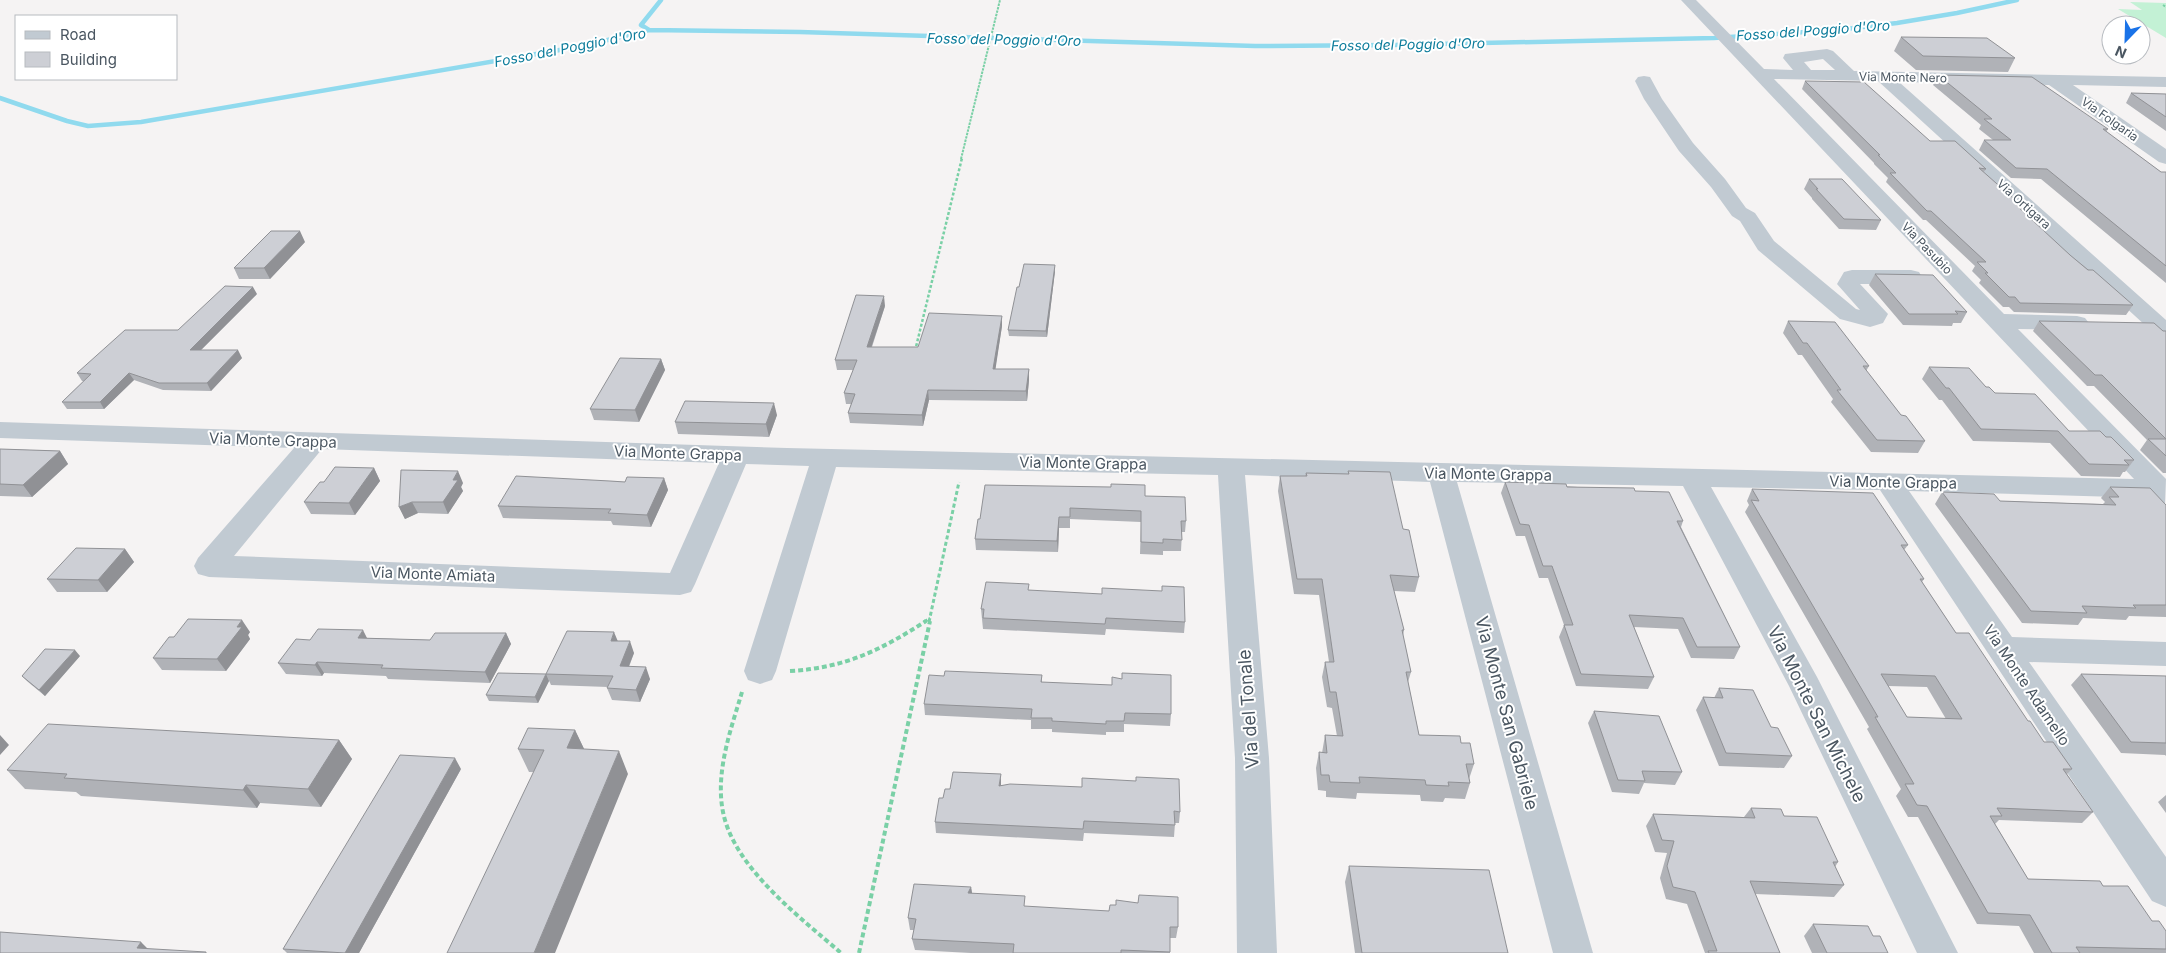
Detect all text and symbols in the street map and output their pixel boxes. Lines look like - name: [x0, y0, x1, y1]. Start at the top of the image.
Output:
- legend: [15, 15, 178, 80]
- north arrow: [2101, 15, 2151, 65]
- water label: Fosso del Poggio d'Oro: [1735, 16, 1891, 44]
- water label: Fosso del Poggio d'Oro: [493, 24, 647, 70]
- text: Road: [60, 25, 96, 44]
- water label: Fosso del Poggio d'Oro: [927, 29, 1081, 49]
- water label: Fosso del Poggio d'Oro: [1331, 34, 1485, 54]
- text: N: [2112, 43, 2129, 62]
- text: Building: [60, 50, 117, 69]
- street label: Via Monte Nero: [1859, 69, 1947, 85]
- street label: Via Folgaria: [2078, 94, 2142, 144]
- street label: Via Ortigara: [1994, 176, 2054, 232]
- street label: Via Pasubio: [1898, 219, 1956, 277]
- street label: Via Monte Grappa: [209, 428, 337, 452]
- street label: Via Monte Grappa: [614, 441, 742, 465]
- street label: Via Monte Grappa: [1019, 452, 1147, 474]
- street label: Via Monte Grappa: [1424, 463, 1552, 485]
- street label: Via Monte Grappa: [1829, 471, 1957, 493]
- street label: Via Monte Amiata: [370, 562, 496, 586]
- street label: Via Monte San Gabriele: [1471, 614, 1543, 812]
- street label: Via Monte Adamello: [1979, 621, 2075, 749]
- street label: Via Monte San Michele: [1763, 622, 1871, 806]
- street label: Via del Tonale: [1233, 649, 1263, 769]

